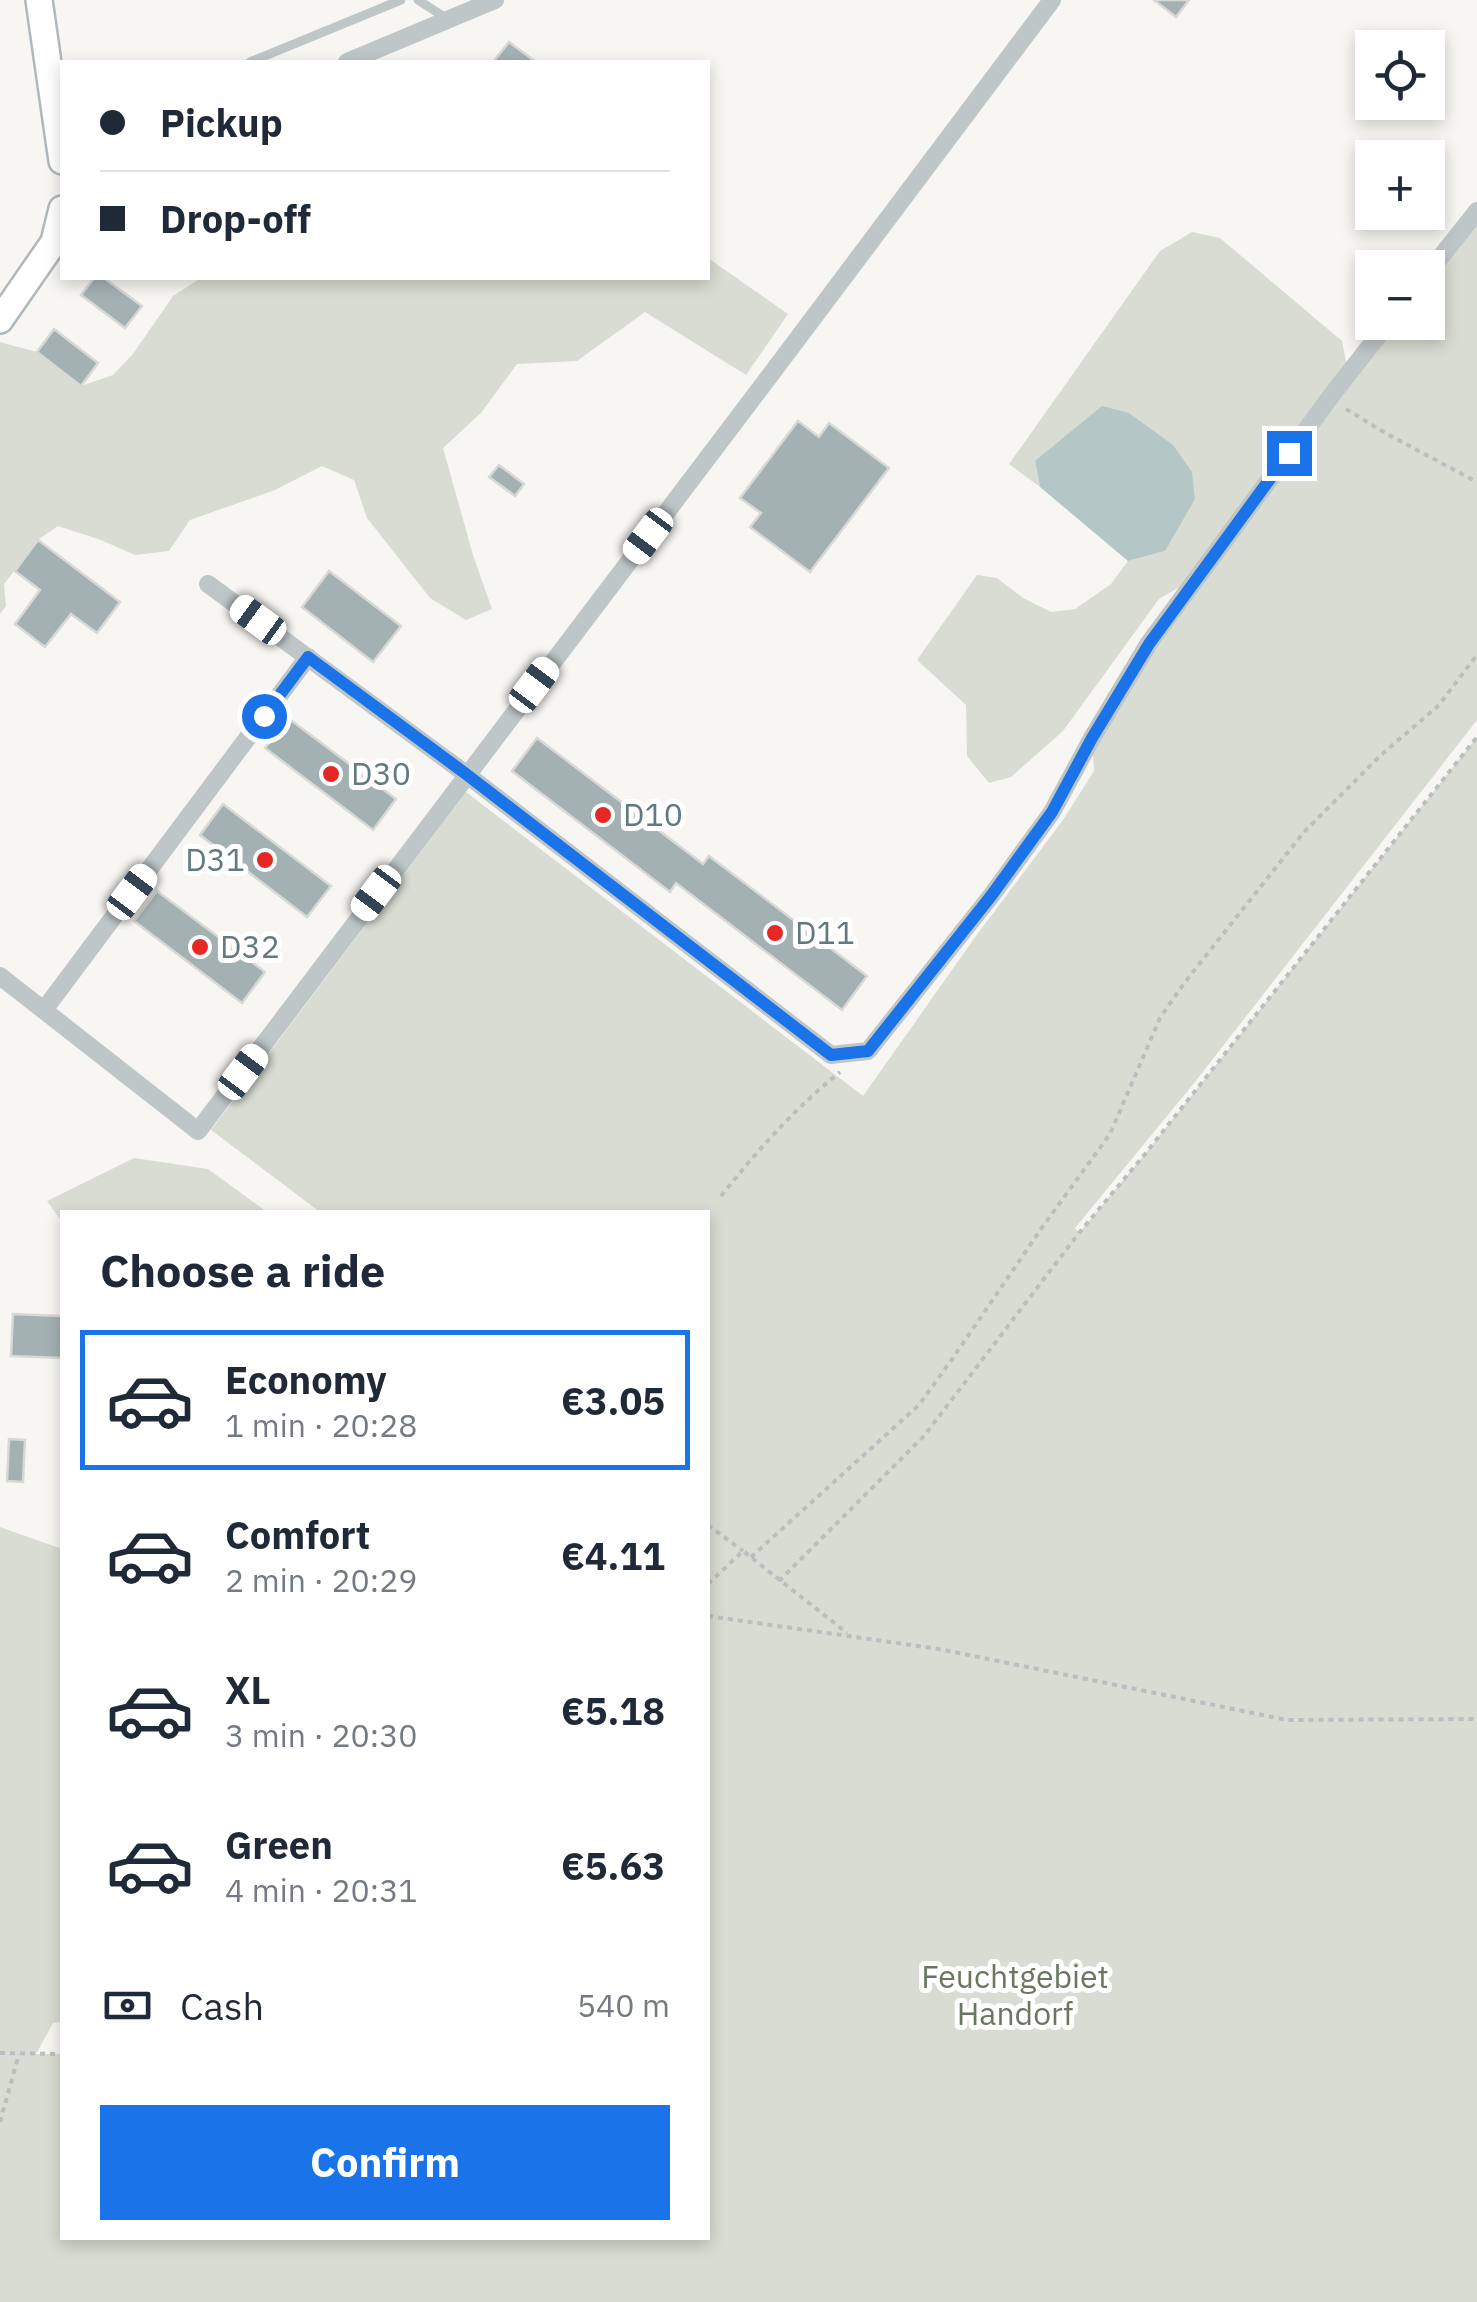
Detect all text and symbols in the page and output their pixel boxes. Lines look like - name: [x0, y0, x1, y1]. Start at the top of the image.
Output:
- map controls: [1355, 30, 1445, 340]
- button: locate: [1355, 30, 1445, 120]
- text: Pickup: [160, 98, 283, 147]
- button: +: [1355, 140, 1445, 230]
- text: Drop-off: [160, 194, 311, 243]
- button: −: [1355, 250, 1445, 340]
- route end: [1267, 431, 1312, 476]
- car: [618, 503, 678, 569]
- car: [225, 590, 291, 650]
- car: [504, 652, 564, 718]
- route start: [242, 694, 287, 739]
- place label: D30: [351, 752, 411, 794]
- marker: D30: [320, 763, 342, 785]
- place label: D10: [623, 793, 683, 835]
- marker: D10: [592, 804, 614, 826]
- place label: D31: [185, 838, 245, 880]
- marker: D31: [254, 849, 276, 871]
- car: [102, 859, 162, 925]
- car: [346, 860, 406, 926]
- place label: D11: [795, 911, 855, 953]
- marker: D11: [764, 922, 786, 944]
- place label: D32: [220, 925, 280, 967]
- marker: D32: [189, 936, 211, 958]
- car: [213, 1039, 273, 1105]
- text: Choose a ride: [100, 1241, 385, 1299]
- icon: car: [105, 1355, 195, 1445]
- text: Economy: [225, 1355, 387, 1404]
- text: €3.05: [561, 1376, 665, 1425]
- text: 1 min · 20:28: [225, 1404, 418, 1446]
- icon: car: [105, 1510, 195, 1600]
- text: Comfort: [225, 1510, 370, 1559]
- text: €4.11: [561, 1531, 665, 1580]
- text: 2 min · 20:29: [225, 1559, 418, 1601]
- icon: car: [105, 1665, 195, 1755]
- text: XL: [225, 1665, 271, 1714]
- text: €5.18: [561, 1686, 665, 1735]
- text: 3 min · 20:30: [225, 1714, 418, 1756]
- icon: car: [105, 1820, 195, 1910]
- text: Green: [225, 1820, 333, 1869]
- text: €5.63: [561, 1841, 665, 1890]
- text: 4 min · 20:31: [225, 1869, 418, 1911]
- park label: Feuchtgebiet Handorf: [921, 1955, 1109, 2034]
- icon: cash: [100, 1978, 155, 2033]
- text: Cash: [180, 1981, 264, 2030]
- text: 540 m: [577, 1984, 670, 2026]
- button: Confirm: [100, 2105, 670, 2220]

